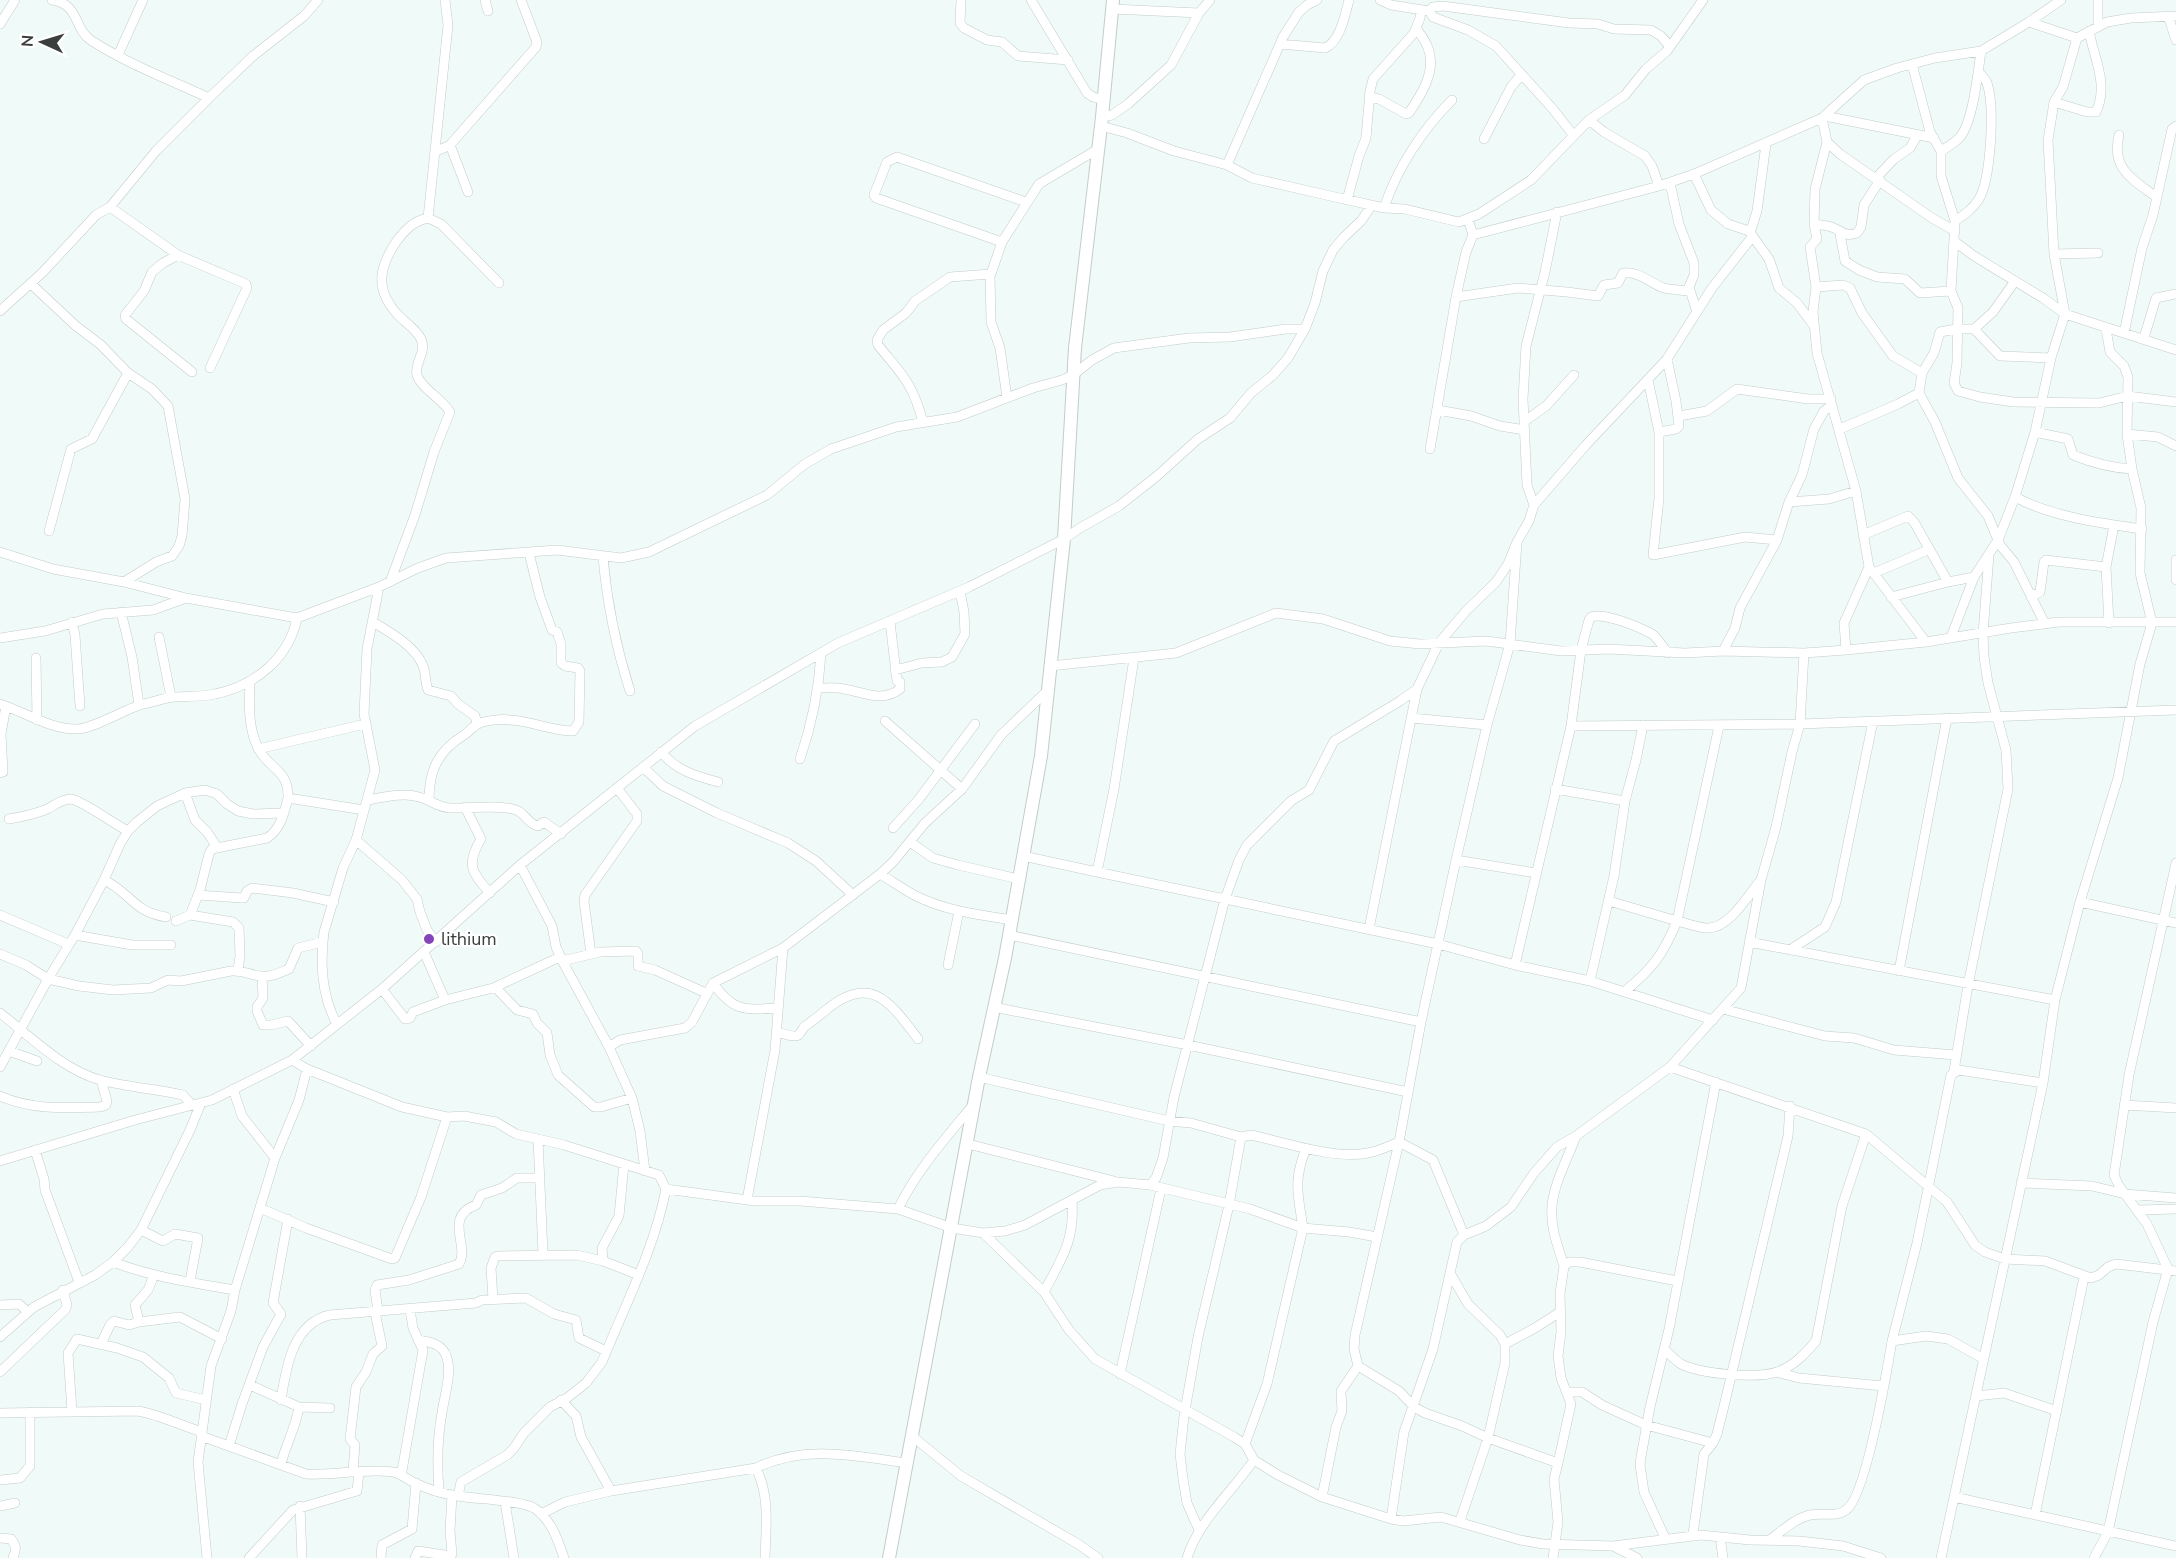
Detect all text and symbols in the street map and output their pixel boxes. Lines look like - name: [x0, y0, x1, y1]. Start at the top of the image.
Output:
- north arrow: [12, 12, 72, 72]
- text: N: [17, 34, 39, 48]
- place label: lithium: [441, 927, 497, 951]
- marker: lithium: [422, 932, 436, 946]

